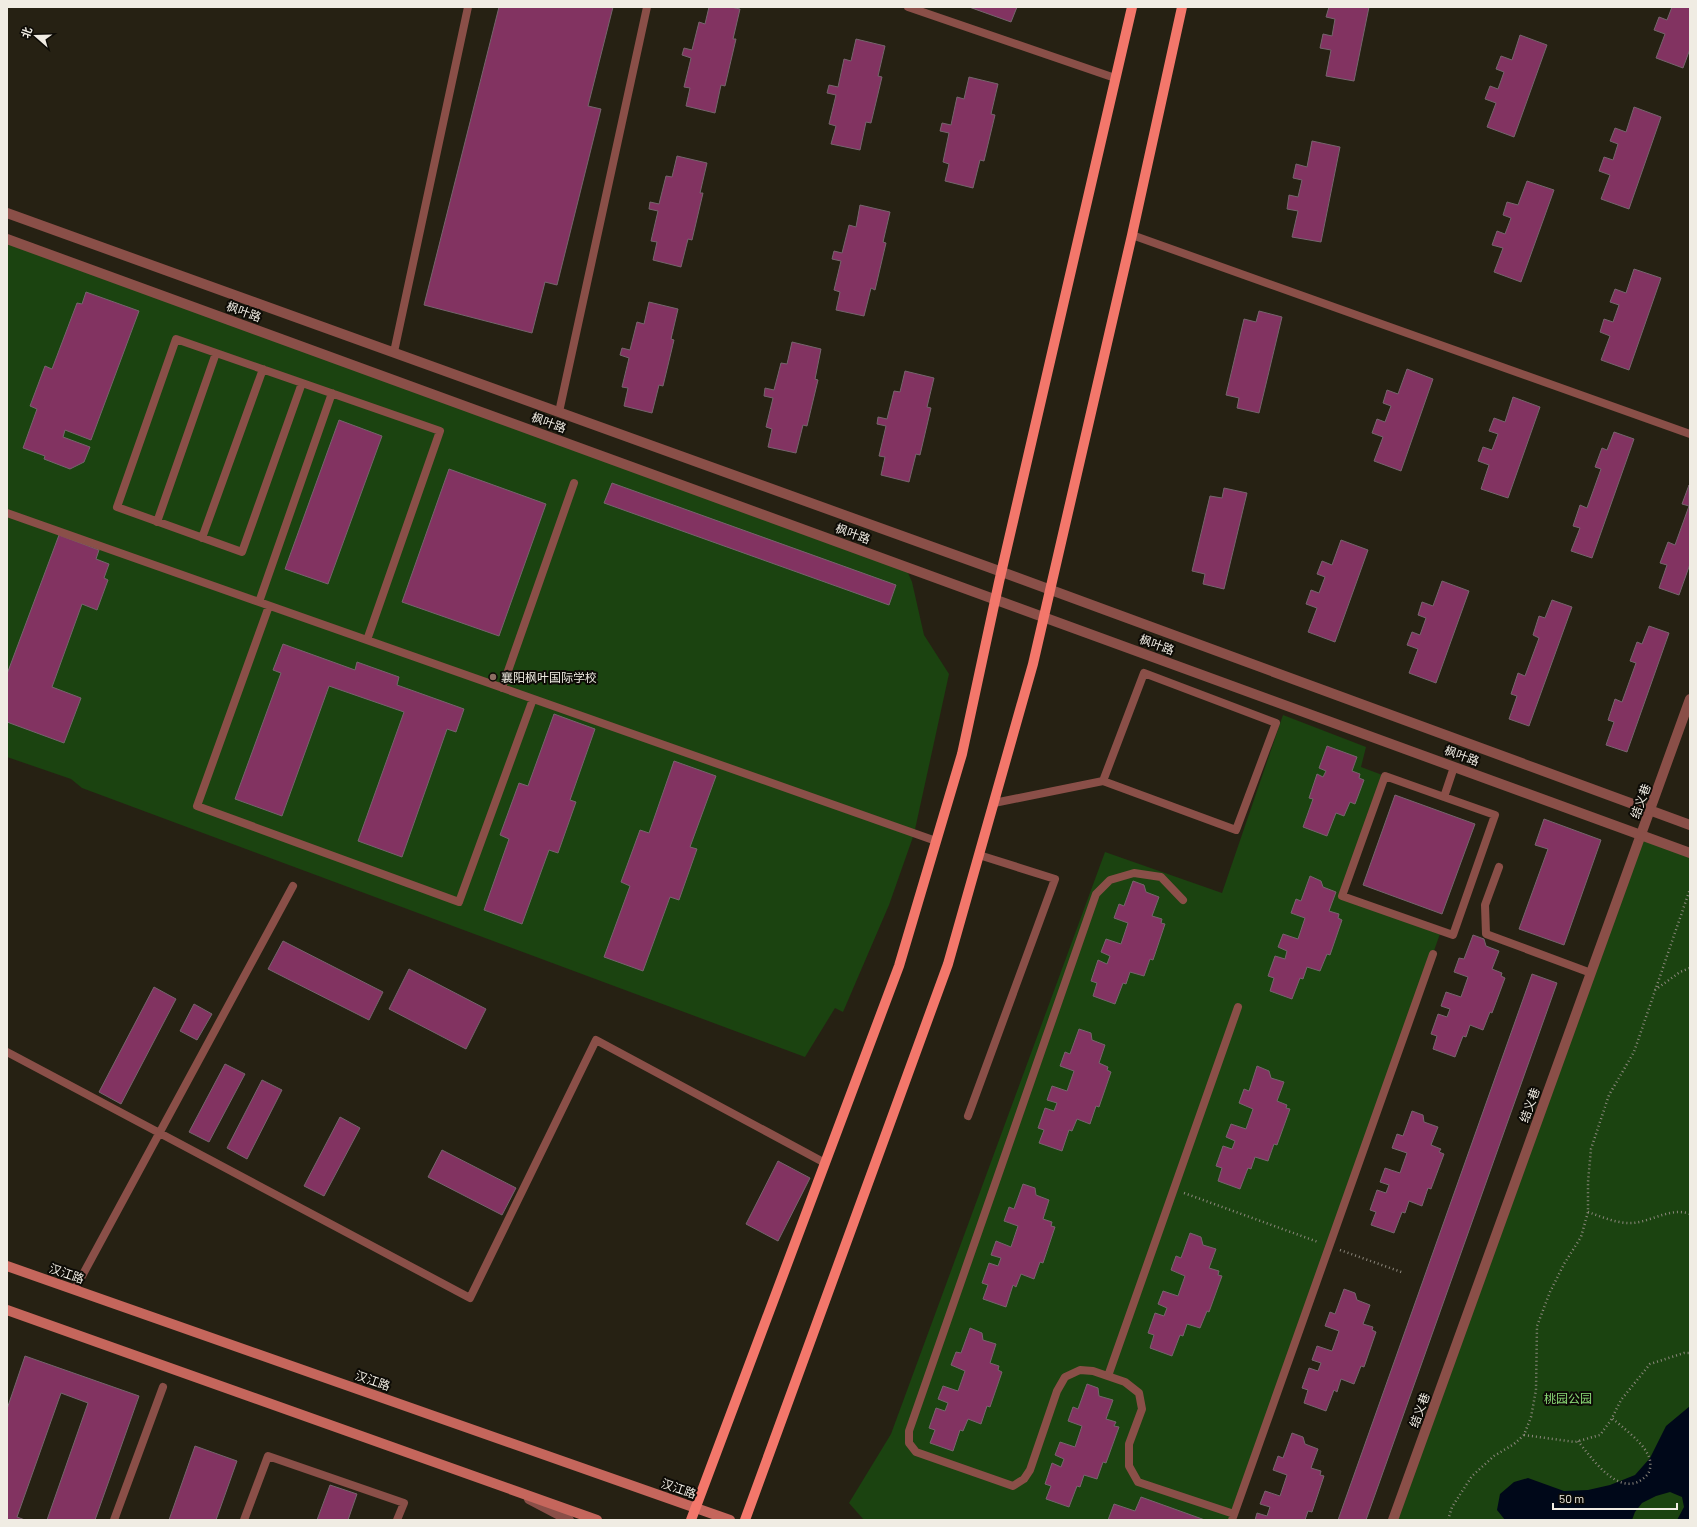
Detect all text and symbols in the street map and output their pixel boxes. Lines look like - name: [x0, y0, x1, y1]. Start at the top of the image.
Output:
- north arrow: [16, 16, 56, 56]
- text: 北: [18, 25, 34, 40]
- street label: 枫叶路: [225, 298, 263, 324]
- street label: 枫叶路: [530, 409, 568, 435]
- street label: 枫叶路: [834, 520, 872, 546]
- street label: 枫叶路: [1138, 631, 1176, 657]
- place label: 襄阳枫叶国际学校: [501, 670, 597, 684]
- marker: 襄阳枫叶国际学校: [488, 672, 498, 682]
- street label: 枫叶路: [1443, 742, 1481, 768]
- street label: 结义巷: [1627, 782, 1653, 820]
- street label: 结义巷: [1516, 1086, 1542, 1124]
- street label: 汉江路: [48, 1261, 86, 1285]
- street label: 汉江路: [354, 1368, 392, 1392]
- street label: 结义巷: [1406, 1391, 1432, 1429]
- park label: 桃园公园: [1544, 1391, 1592, 1405]
- street label: 汉江路: [660, 1476, 698, 1500]
- scale bar: [1553, 1485, 1677, 1511]
- text: 50 m: [1559, 1491, 1584, 1505]

